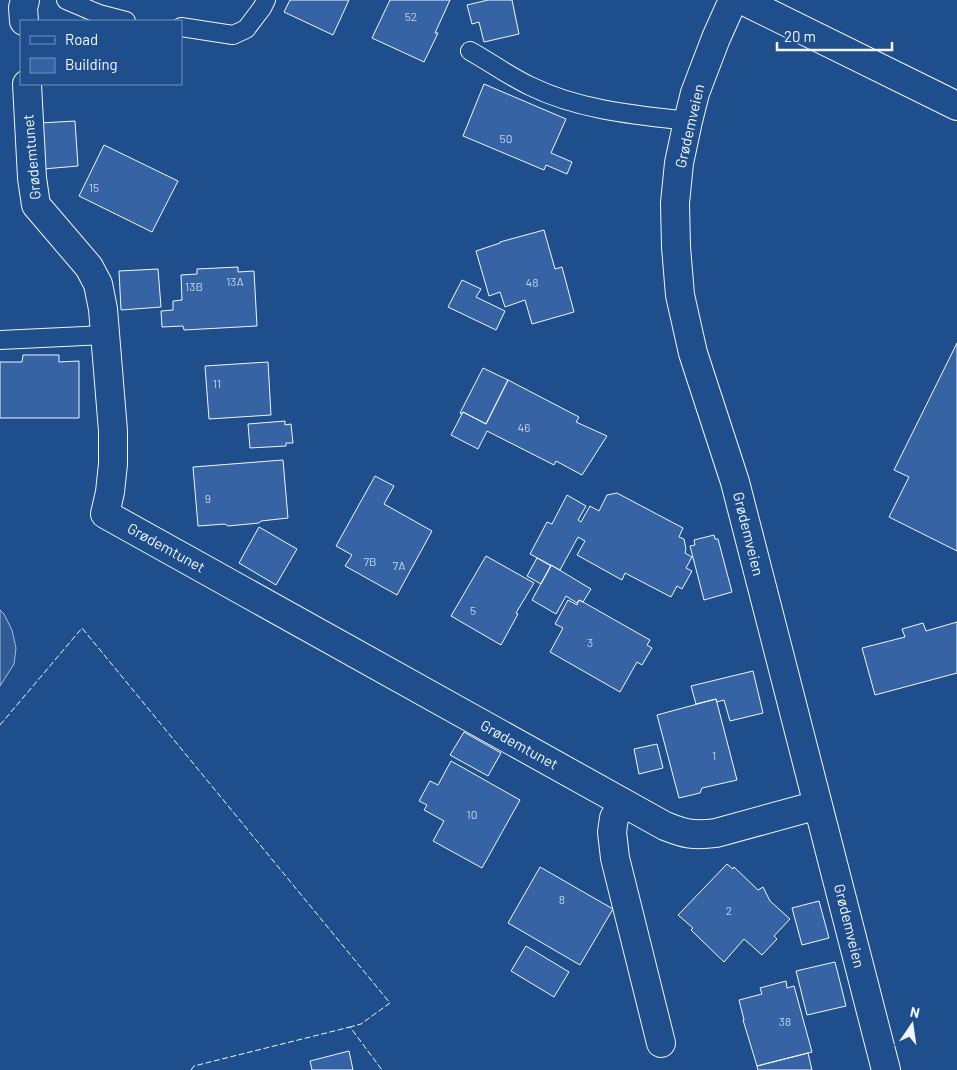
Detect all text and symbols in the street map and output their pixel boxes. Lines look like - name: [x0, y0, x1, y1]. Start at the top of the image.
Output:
- house number: 52: [405, 9, 417, 23]
- legend: [20, 20, 182, 85]
- scale bar: [777, 20, 892, 52]
- text: 20 m: [784, 27, 816, 45]
- text: Road: [65, 30, 98, 48]
- text: Building: [65, 55, 118, 73]
- street label: Grødemveien: [671, 82, 707, 170]
- street label: Grødemtunet: [18, 114, 44, 201]
- house number: 50: [500, 131, 512, 145]
- house number: 15: [89, 180, 99, 194]
- house number: 13A: [226, 274, 244, 288]
- house number: 48: [526, 275, 538, 289]
- house number: 13B: [185, 279, 203, 293]
- house number: 11: [213, 376, 221, 390]
- house number: 46: [518, 420, 530, 434]
- street label: Grødemveien: [730, 490, 768, 578]
- house number: 9: [205, 491, 211, 505]
- street label: Grødemtunet: [125, 518, 208, 576]
- house number: 7B: [363, 554, 377, 568]
- house number: 7A: [393, 558, 405, 572]
- house number: 5: [470, 603, 476, 617]
- house number: 3: [587, 635, 593, 649]
- street label: Grødemtunet: [478, 715, 561, 773]
- house number: 1: [712, 748, 716, 762]
- house number: 10: [467, 807, 477, 821]
- street label: Grødemveien: [831, 882, 869, 970]
- house number: 8: [559, 892, 565, 906]
- house number: 2: [726, 903, 732, 917]
- north arrow: [887, 1000, 937, 1050]
- text: N: [909, 1003, 921, 1021]
- house number: 38: [779, 1014, 791, 1028]

